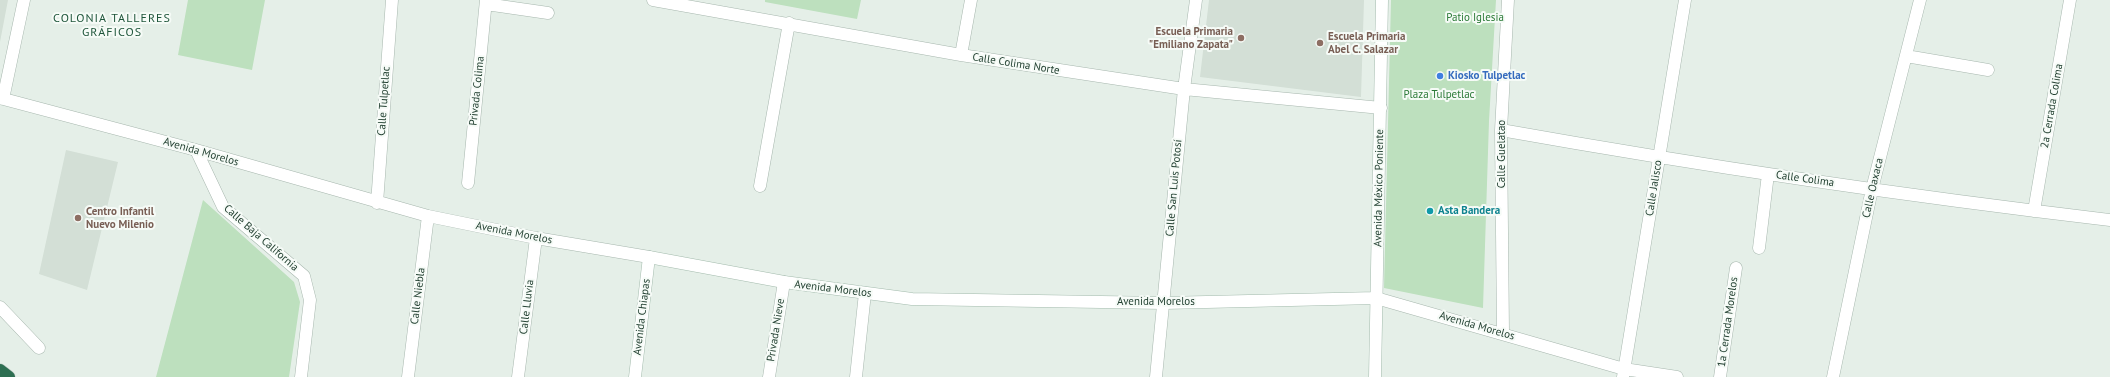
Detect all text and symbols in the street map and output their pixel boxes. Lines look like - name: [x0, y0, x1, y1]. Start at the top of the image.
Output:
- park label: Patio Iglesia: [1446, 11, 1504, 25]
- district label: COLONIA TALLERES GRÁFICOS: [53, 12, 171, 40]
- place label: Escuela Primaria "Emiliano Zapata": [1149, 25, 1233, 51]
- place label: Escuela Primaria Abel C. Salazar: [1328, 30, 1406, 56]
- marker: Escuela Primaria "Emiliano Zapata": [1236, 33, 1246, 43]
- marker: Escuela Primaria Abel C. Salazar: [1315, 38, 1325, 48]
- street label: Calle Colima Norte: [971, 51, 1061, 77]
- street label: Privada Colima: [467, 56, 487, 126]
- street label: 2a Cerrada Colima: [2038, 63, 2066, 149]
- street label: Calle Tulpetlac: [375, 66, 393, 136]
- place label: Kiosko Tulpetlac: [1448, 69, 1525, 83]
- marker: Kiosko Tulpetlac: [1435, 71, 1445, 81]
- park label: Plaza Tulpetlac: [1403, 88, 1475, 102]
- street label: Calle Guelatao: [1495, 120, 1509, 188]
- street label: Avenida México Poniente: [1371, 129, 1387, 247]
- street label: Avenida Morelos: [162, 135, 240, 169]
- street label: Calle San Luis Potosí: [1163, 139, 1185, 237]
- street label: Calle Oaxaca: [1860, 157, 1886, 219]
- street label: Calle Jalisco: [1643, 159, 1665, 217]
- street label: Calle Colima: [1775, 168, 1835, 190]
- street label: Calle Baja California: [221, 202, 301, 274]
- place label: Asta Bandera: [1438, 204, 1500, 218]
- place label: Centro Infantil Nuevo Milenio: [86, 205, 154, 231]
- marker: Asta Bandera: [1425, 206, 1435, 216]
- marker: Centro Infantil Nuevo Milenio: [73, 213, 83, 223]
- street label: Avenida Morelos: [475, 219, 553, 247]
- street label: Calle Niebla: [408, 267, 428, 325]
- street label: 1a Cerrada Morelos: [1715, 276, 1741, 368]
- street label: Avenida Chiapas: [631, 278, 653, 356]
- street label: Avenida Morelos: [794, 278, 872, 300]
- street label: Calle Lluvia: [517, 279, 537, 335]
- street label: Avenida Morelos: [1117, 295, 1195, 309]
- street label: Privada Nieve: [764, 297, 788, 363]
- street label: Avenida Morelos: [1438, 309, 1516, 343]

